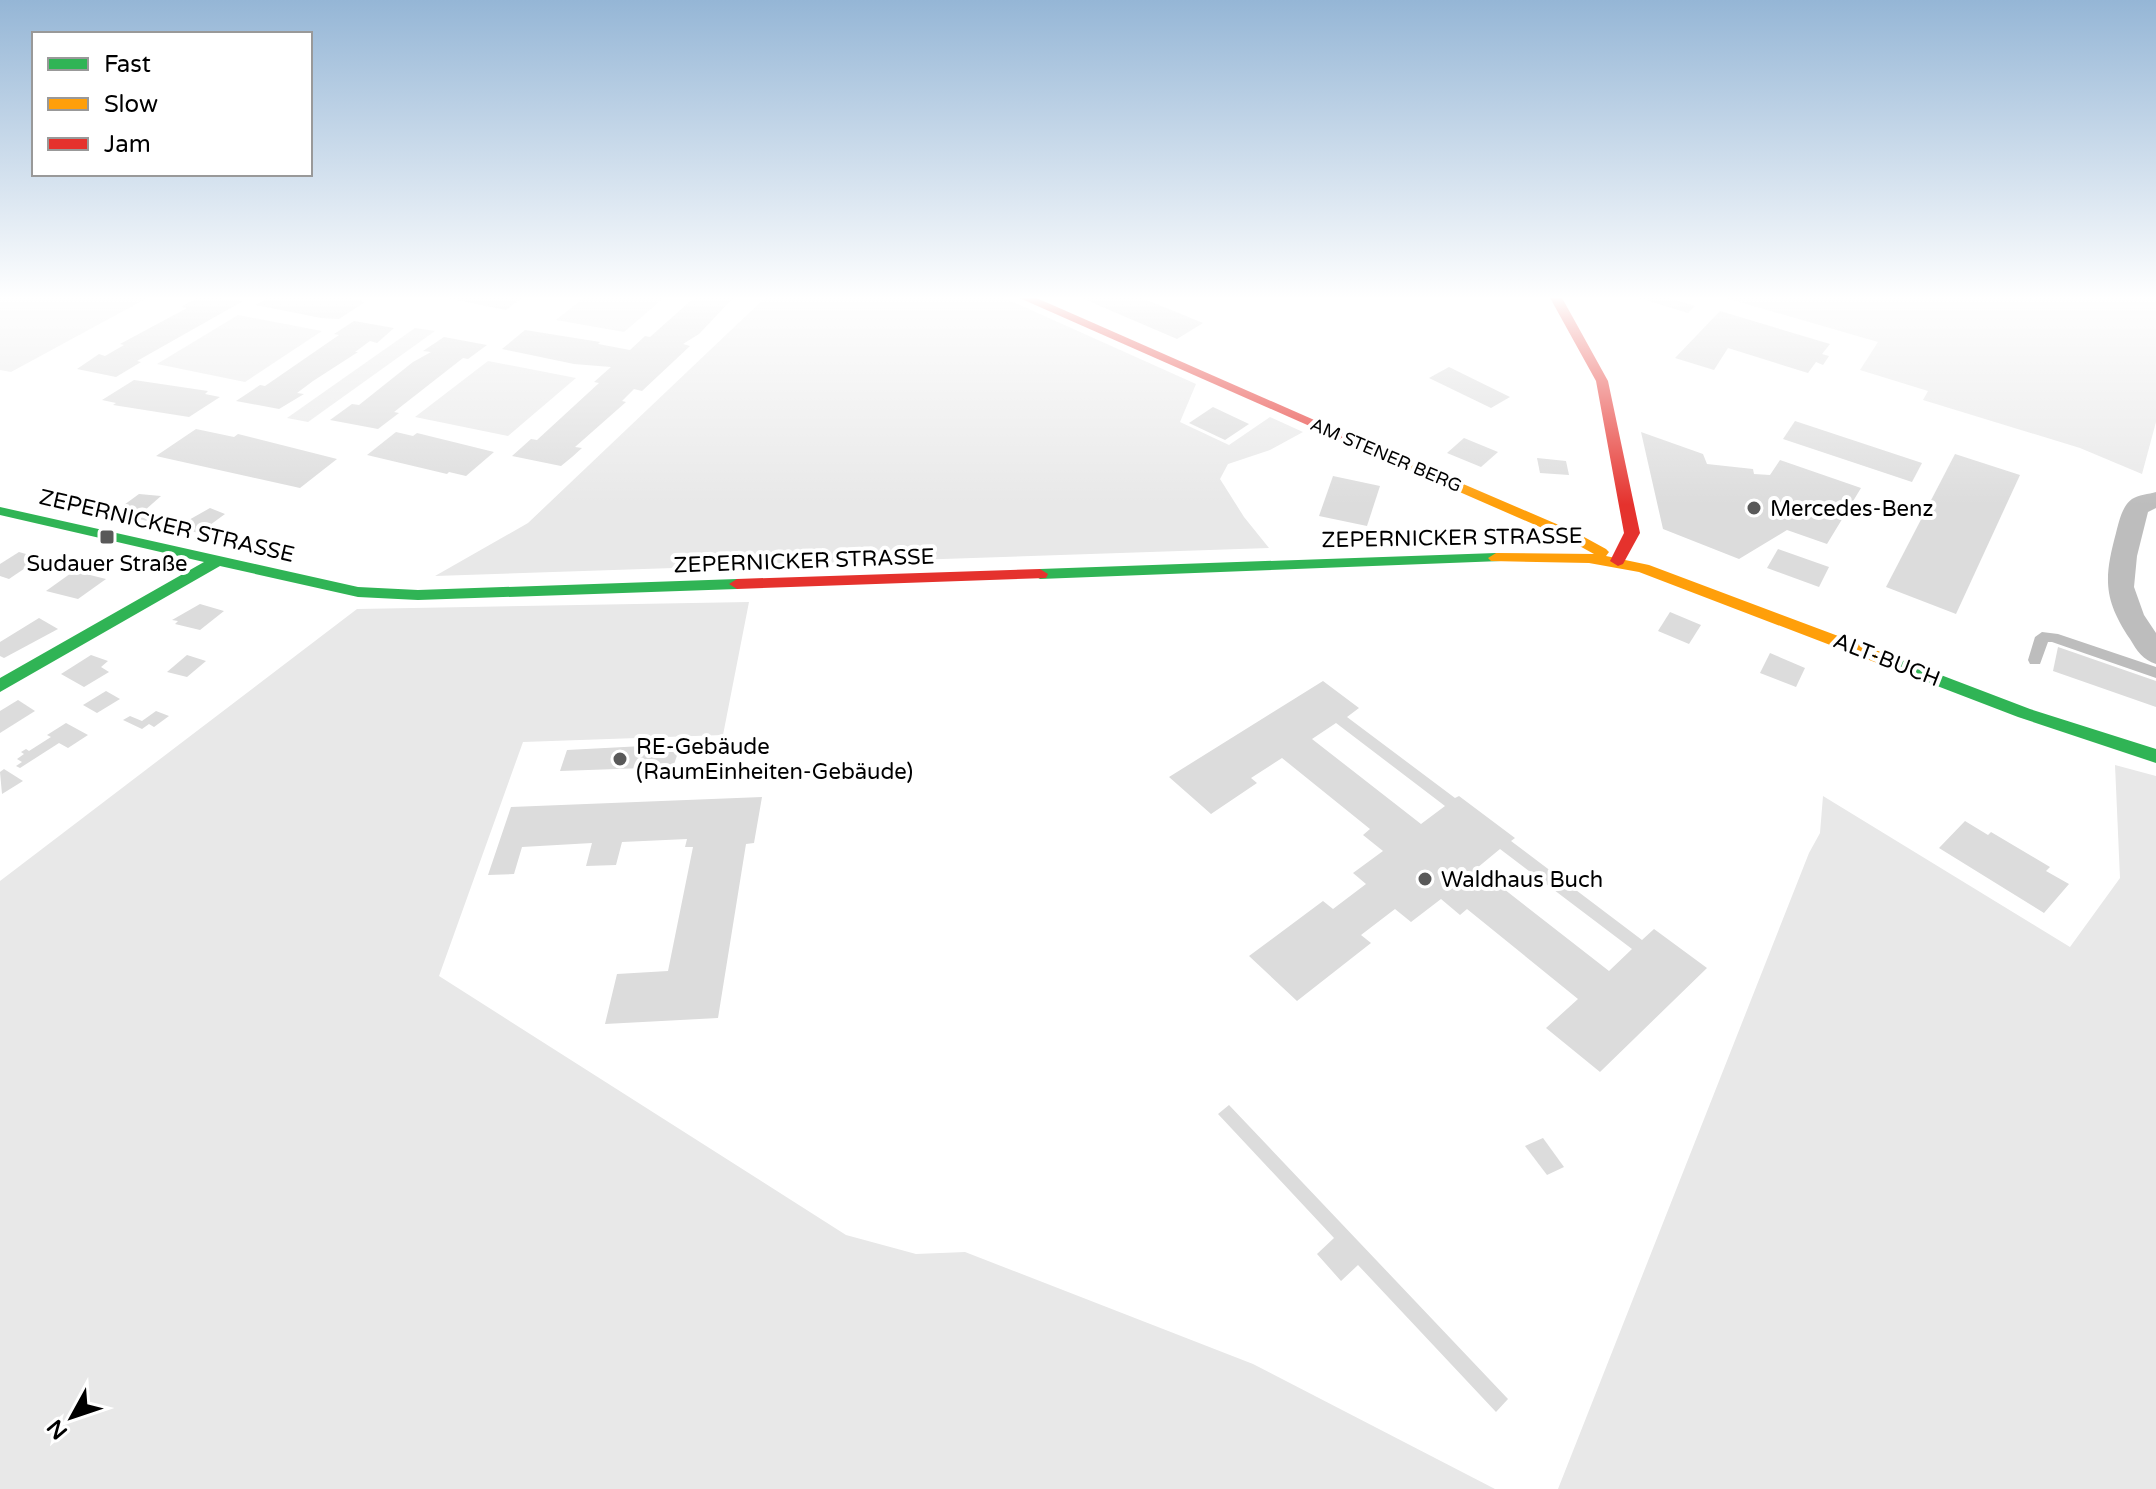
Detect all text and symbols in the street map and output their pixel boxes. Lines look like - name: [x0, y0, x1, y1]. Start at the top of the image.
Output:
- legend: [32, 32, 312, 176]
- text: Fast: [104, 50, 151, 79]
- text: Slow: [104, 90, 158, 119]
- text: Jam: [104, 130, 151, 159]
- street label: AM STENER BERG: [1307, 413, 1465, 497]
- street label: ZEPERNICKER STRASSE: [37, 484, 297, 568]
- place label: Mercedes-Benz: [1770, 496, 1933, 522]
- marker: Mercedes-Benz: [1745, 499, 1763, 517]
- street label: ZEPERNICKER STRASSE: [1321, 523, 1583, 553]
- marker: Sudauer Straße: [98, 528, 116, 546]
- street label: ZEPERNICKER STRASSE: [673, 543, 935, 579]
- place label: Sudauer Straße: [27, 551, 188, 577]
- street label: ALT-BUCH: [1830, 628, 1944, 692]
- place label: RE-Gebäude (RaumEinheiten-Gebäude): [636, 734, 913, 785]
- marker: RE-Gebäude (RaumEinheiten-Gebäude): [611, 750, 629, 768]
- place label: Waldhaus Buch: [1441, 867, 1603, 893]
- marker: Waldhaus Buch: [1416, 870, 1434, 888]
- north arrow: [32, 1377, 112, 1457]
- text: N: [42, 1414, 73, 1444]

